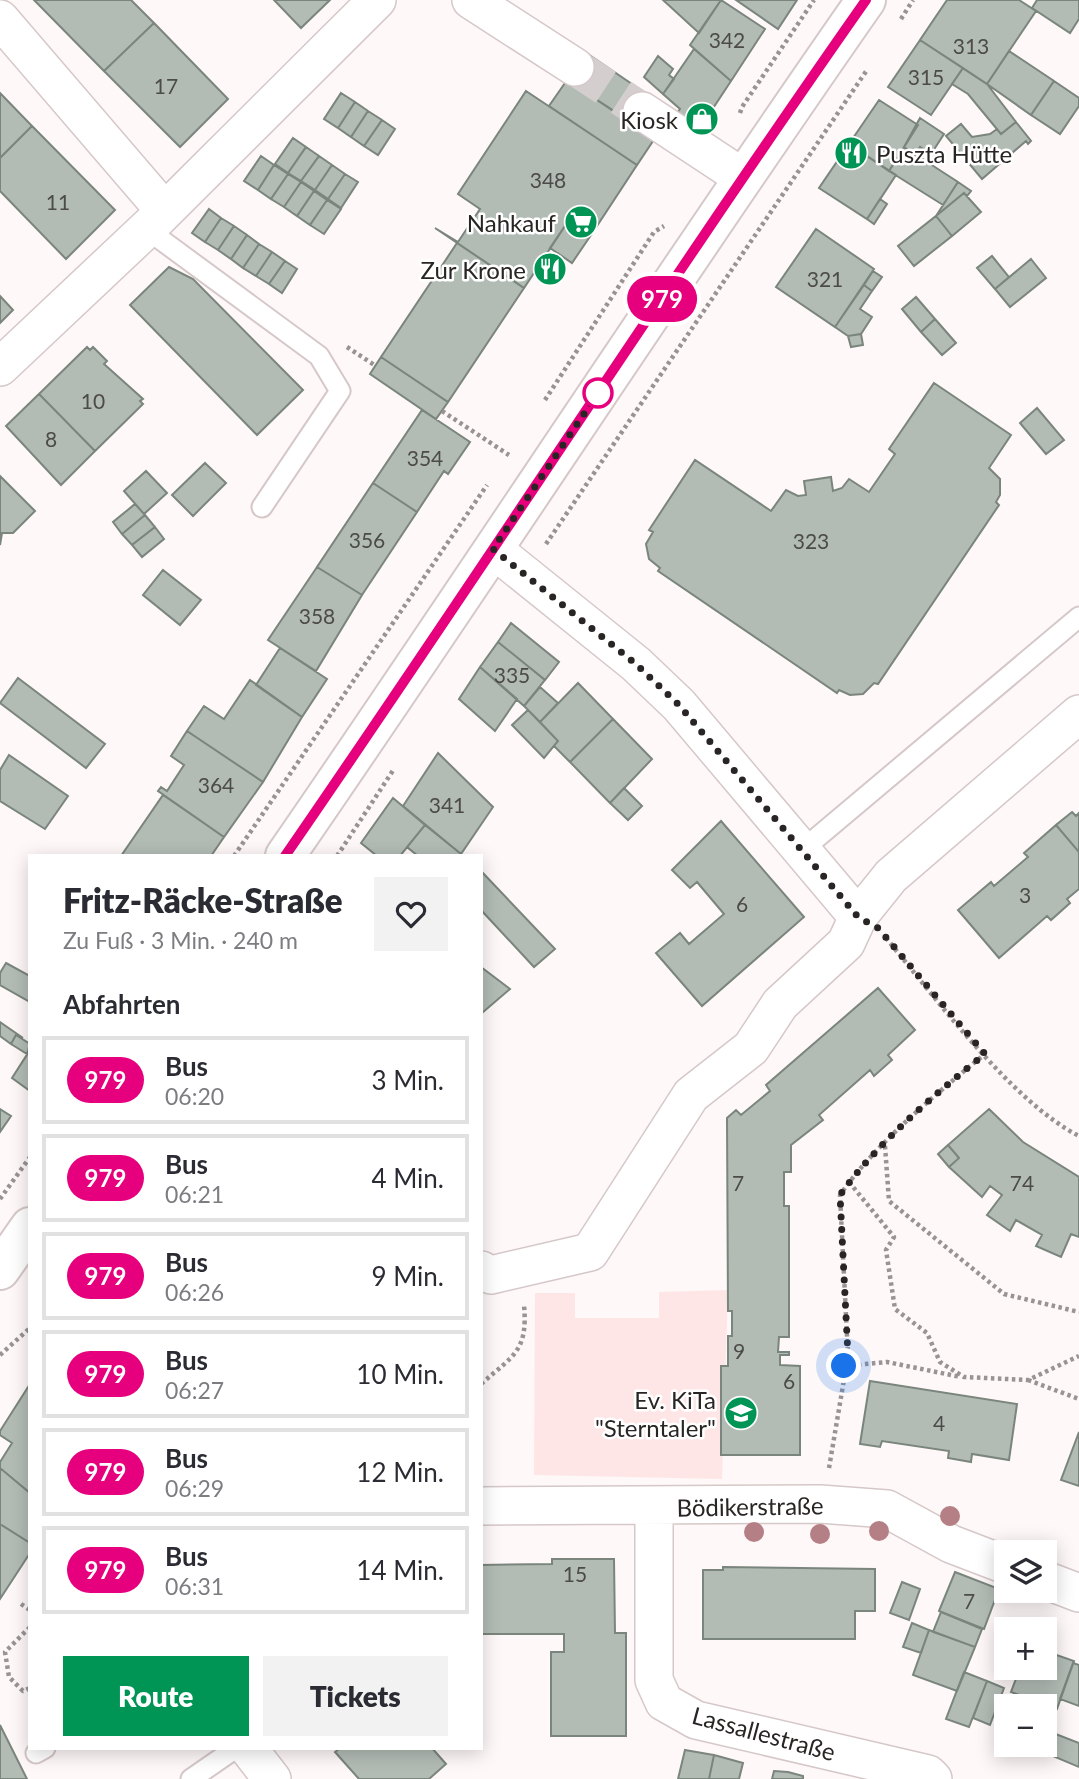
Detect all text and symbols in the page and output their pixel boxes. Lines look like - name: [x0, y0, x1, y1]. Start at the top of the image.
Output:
- house number: 342: [709, 27, 745, 52]
- house number: 313: [953, 33, 989, 58]
- house number: 315: [908, 64, 944, 89]
- house number: 17: [154, 73, 178, 98]
- shop icon: Kiosk: [683, 100, 721, 138]
- place label: Kiosk: [620, 105, 679, 134]
- restaurant icon: Puszta Hütte: [832, 134, 870, 172]
- place label: Puszta Hütte: [876, 139, 1012, 168]
- house number: 348: [530, 167, 566, 192]
- house number: 11: [46, 189, 70, 214]
- supermarket icon: Nahkauf: [562, 203, 600, 241]
- place label: Nahkauf: [467, 208, 557, 237]
- restaurant icon: Zur Krone: [531, 250, 569, 288]
- place label: Zur Krone: [421, 255, 526, 284]
- house number: 321: [807, 266, 843, 291]
- line badge: 979: [622, 276, 702, 322]
- text: 979: [641, 284, 683, 313]
- unlabelled marker: [583, 378, 613, 408]
- house number: 10: [81, 388, 105, 413]
- house number: 8: [45, 426, 57, 451]
- house number: 354: [407, 445, 443, 470]
- house number: 356: [349, 527, 385, 552]
- house number: 323: [793, 528, 829, 553]
- house number: 358: [299, 603, 335, 628]
- house number: 335: [494, 662, 530, 687]
- house number: 364: [198, 772, 234, 797]
- house number: 341: [429, 792, 465, 817]
- button: heart: [374, 877, 448, 951]
- text: Fritz-Räcke-Straße: [63, 880, 343, 920]
- house number: 3: [1019, 882, 1031, 907]
- house number: 6: [736, 891, 748, 916]
- text: Zu Fuß · 3 Min. · 240 m: [63, 926, 298, 954]
- text: Abfahrten: [63, 988, 181, 1020]
- text: Bus: [165, 1050, 208, 1082]
- text: 3 Min.: [371, 1064, 444, 1096]
- text: 979: [85, 1065, 126, 1094]
- text: 06:20: [165, 1082, 224, 1110]
- text: Bus: [165, 1148, 208, 1180]
- text: 4 Min.: [371, 1162, 444, 1194]
- text: 979: [85, 1163, 126, 1192]
- house number: 7: [732, 1170, 744, 1195]
- house number: 74: [1010, 1170, 1034, 1195]
- text: 06:21: [165, 1180, 224, 1208]
- text: Bus: [165, 1246, 208, 1278]
- text: 9 Min.: [371, 1260, 444, 1292]
- text: 979: [85, 1261, 126, 1290]
- text: 06:26: [165, 1278, 224, 1306]
- house number: 9: [733, 1338, 745, 1363]
- text: Bus: [165, 1344, 208, 1376]
- your location: [826, 1348, 861, 1383]
- text: 10 Min.: [356, 1358, 444, 1390]
- text: 979: [85, 1359, 126, 1388]
- house number: 6: [783, 1368, 795, 1393]
- text: 06:27: [165, 1376, 224, 1404]
- place label: Ev. KiTa "Sterntaler": [595, 1385, 716, 1442]
- school or university icon: Ev. KiTa "Sterntaler": [722, 1394, 760, 1432]
- house number: 4: [933, 1410, 945, 1435]
- text: Bus: [165, 1442, 208, 1474]
- text: 12 Min.: [356, 1456, 444, 1488]
- text: 979: [85, 1457, 126, 1486]
- text: 06:29: [165, 1474, 224, 1502]
- street label: Bödikerstraße: [676, 1490, 824, 1522]
- text: Bus: [165, 1540, 208, 1572]
- map controls: [994, 1540, 1057, 1757]
- button: layers: [994, 1540, 1057, 1603]
- text: 14 Min.: [356, 1554, 444, 1586]
- text: 979: [85, 1555, 126, 1584]
- house number: 15: [563, 1561, 587, 1586]
- text: 06:31: [165, 1572, 224, 1600]
- house number: 7: [963, 1588, 975, 1613]
- button: +: [994, 1617, 1057, 1680]
- button: Route: [63, 1656, 249, 1736]
- button: Tickets: [263, 1656, 448, 1736]
- button: −: [994, 1694, 1057, 1757]
- street label: Lassallestraße: [689, 1700, 839, 1766]

